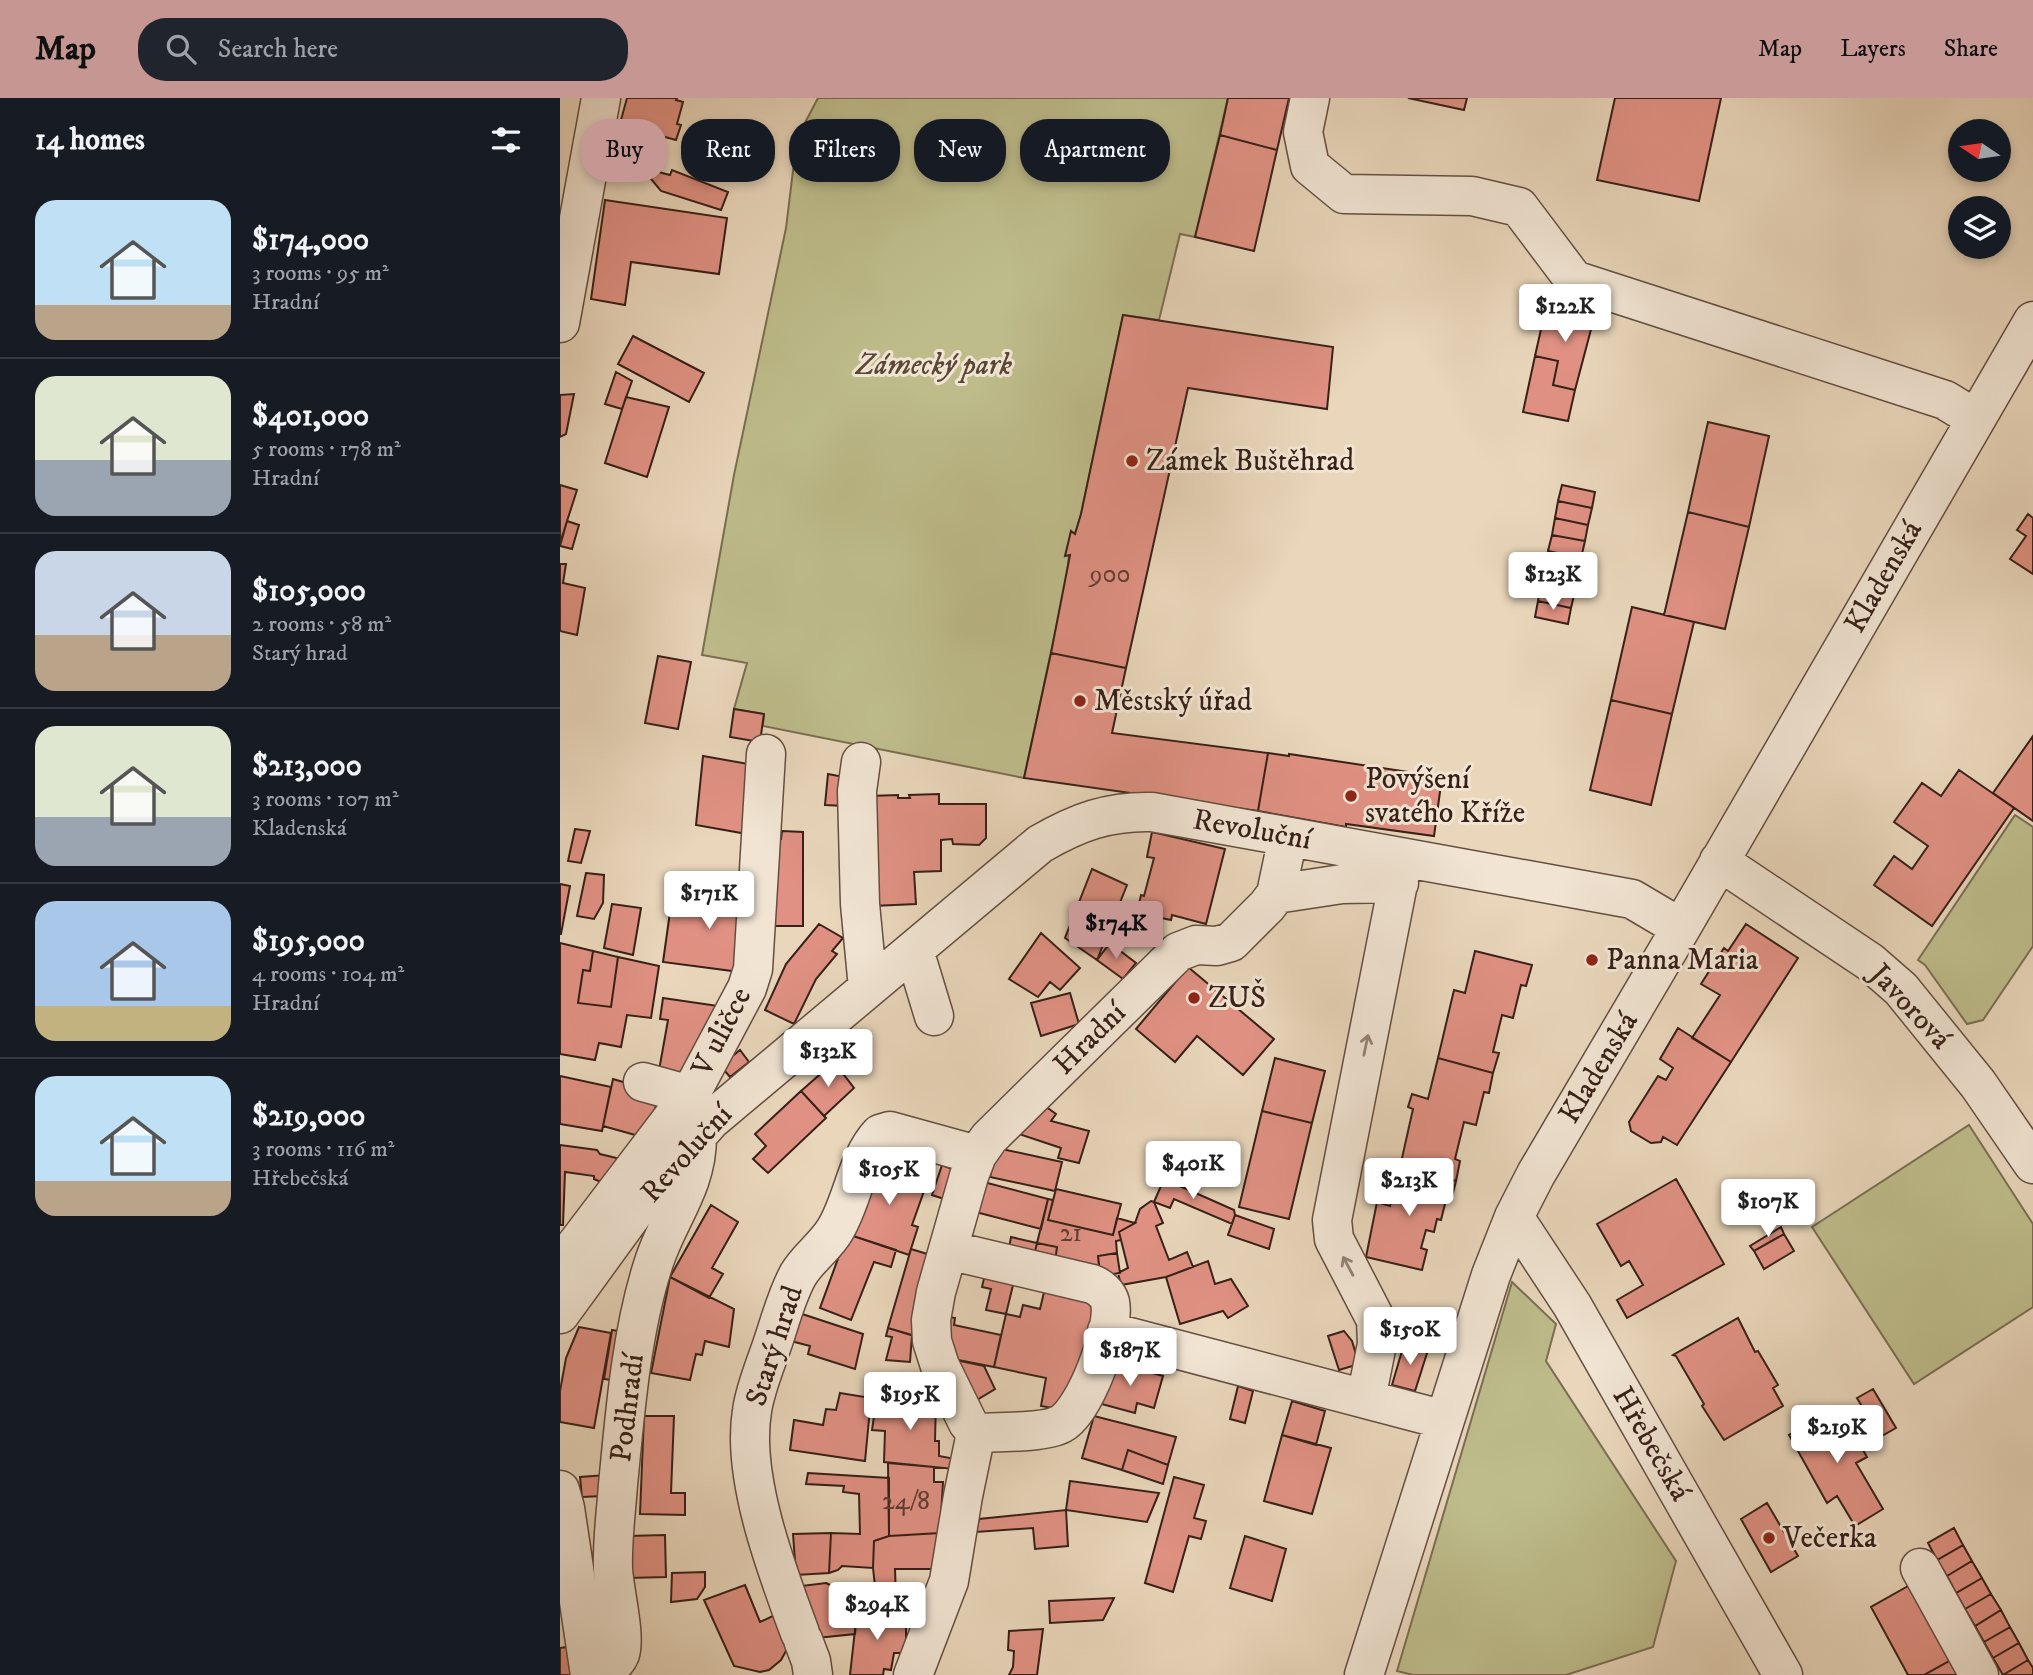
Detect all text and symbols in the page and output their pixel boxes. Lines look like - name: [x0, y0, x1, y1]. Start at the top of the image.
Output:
- search box: [138, 18, 628, 81]
- text: Map: [35, 29, 96, 70]
- icon: search: [162, 30, 200, 68]
- text: Search here: [218, 33, 338, 66]
- text: Map: [1758, 34, 1802, 64]
- text: Layers: [1840, 34, 1906, 64]
- text: Share: [1944, 34, 1998, 64]
- chip: Buy: [581, 119, 667, 182]
- chip: Rent: [681, 119, 775, 182]
- chip: Filters: [789, 119, 900, 182]
- chip: New: [914, 119, 1006, 182]
- chip: Apartment: [1020, 119, 1170, 182]
- north arrow: [1948, 119, 2011, 182]
- map controls: [1948, 119, 2011, 259]
- icon: filters: [487, 121, 525, 159]
- text: 14 homes: [35, 122, 145, 159]
- button: layers: [1948, 196, 2011, 259]
- text: $174,000: [252, 222, 369, 259]
- icon: home: [91, 228, 175, 312]
- text: 3 rooms · 95 m²: [252, 259, 389, 288]
- pin: $122K: [1516, 285, 1614, 344]
- text: Hradní: [252, 288, 319, 317]
- text: $122K: [1535, 292, 1595, 321]
- park label: Zámecký park: [854, 347, 1012, 384]
- text: $401,000: [252, 398, 369, 435]
- icon: home: [91, 404, 175, 488]
- text: 5 rooms · 178 m²: [252, 435, 401, 464]
- place label: Zámek Buštěhrad: [1146, 443, 1354, 480]
- marker: Zámek Buštěhrad: [1124, 453, 1140, 469]
- text: Hradní: [252, 464, 319, 493]
- street label: Kladenská: [1837, 514, 1931, 640]
- pin: $123K: [1504, 552, 1602, 612]
- house number: 900: [1088, 558, 1130, 591]
- text: $123K: [1524, 560, 1582, 589]
- text: $105,000: [252, 573, 366, 610]
- icon: home: [91, 579, 175, 663]
- text: 2 rooms · 58 m²: [252, 610, 391, 639]
- text: Starý hrad: [252, 639, 347, 668]
- place label: Městský úřad: [1094, 683, 1252, 720]
- marker: Městský úřad: [1072, 693, 1088, 709]
- text: $213,000: [252, 748, 362, 785]
- icon: home: [91, 754, 175, 838]
- place label: Povýšení svatého Kříže: [1365, 761, 1525, 832]
- text: 3 rooms · 107 m²: [252, 785, 399, 814]
- marker: Povýšení svatého Kříže: [1343, 788, 1359, 804]
- street label: Revoluční: [1190, 801, 1315, 859]
- text: Kladenská: [252, 814, 347, 843]
- pin: $171K: [660, 872, 758, 931]
- text: $171K: [680, 879, 738, 908]
- pin: $174K: [1067, 902, 1165, 961]
- text: $174K: [1085, 909, 1147, 938]
- text: $195,000: [252, 923, 365, 960]
- icon: home: [91, 929, 175, 1013]
- place label: Panna Maria: [1606, 942, 1759, 979]
- marker: Panna Maria: [1584, 952, 1600, 968]
- street label: Javorová: [1859, 954, 1959, 1058]
- text: 4 rooms · 104 m²: [252, 960, 404, 989]
- place label: ZUŠ: [1208, 978, 1266, 1017]
- street label: V uličce: [684, 981, 760, 1084]
- text: Hradní: [252, 989, 319, 1018]
- marker: ZUŠ: [1186, 990, 1202, 1006]
- street label: Hradní: [1046, 994, 1135, 1083]
- street label: Kladenská: [1551, 1005, 1647, 1130]
- pin: $132K: [779, 1030, 877, 1089]
- one-way arrow: [1360, 1034, 1373, 1057]
- text: $132K: [799, 1037, 857, 1066]
- street label: Revoluční: [633, 1096, 742, 1211]
- text: $219,000: [252, 1098, 366, 1135]
- icon: home: [91, 1104, 175, 1188]
- text: 3 rooms · 116 m²: [252, 1135, 395, 1164]
- pin: $401K: [1144, 1142, 1242, 1201]
- pin: $105K: [840, 1148, 938, 1207]
- text: $401K: [1162, 1149, 1224, 1178]
- text: $105K: [859, 1155, 919, 1184]
- pin: $213K: [1360, 1158, 1458, 1218]
- text: Hřebečská: [252, 1164, 348, 1193]
- text: $213K: [1380, 1166, 1438, 1195]
- pin: $107K: [1719, 1180, 1817, 1239]
- text: $107K: [1737, 1187, 1799, 1216]
- house number: 21: [1060, 1217, 1082, 1250]
- one-way arrow: [1340, 1256, 1354, 1277]
- street label: Starý hrad: [738, 1281, 812, 1411]
- pin: $150K: [1361, 1308, 1459, 1367]
- text: $150K: [1380, 1315, 1440, 1344]
- pin: $187K: [1081, 1328, 1179, 1388]
- text: $187K: [1100, 1336, 1160, 1365]
- street label: Podhradí: [603, 1351, 653, 1464]
- pin: $195K: [861, 1372, 959, 1432]
- text: $195K: [880, 1380, 940, 1409]
- street label: Hřebečská: [1604, 1380, 1699, 1508]
- pin: $219K: [1788, 1406, 1886, 1465]
- text: $219K: [1807, 1413, 1867, 1442]
- house number: 24/8: [882, 1485, 930, 1518]
- place label: Večerka: [1782, 1520, 1877, 1557]
- marker: Večerka: [1761, 1530, 1777, 1546]
- pin: $294K: [828, 1582, 926, 1642]
- text: $294K: [845, 1590, 909, 1619]

